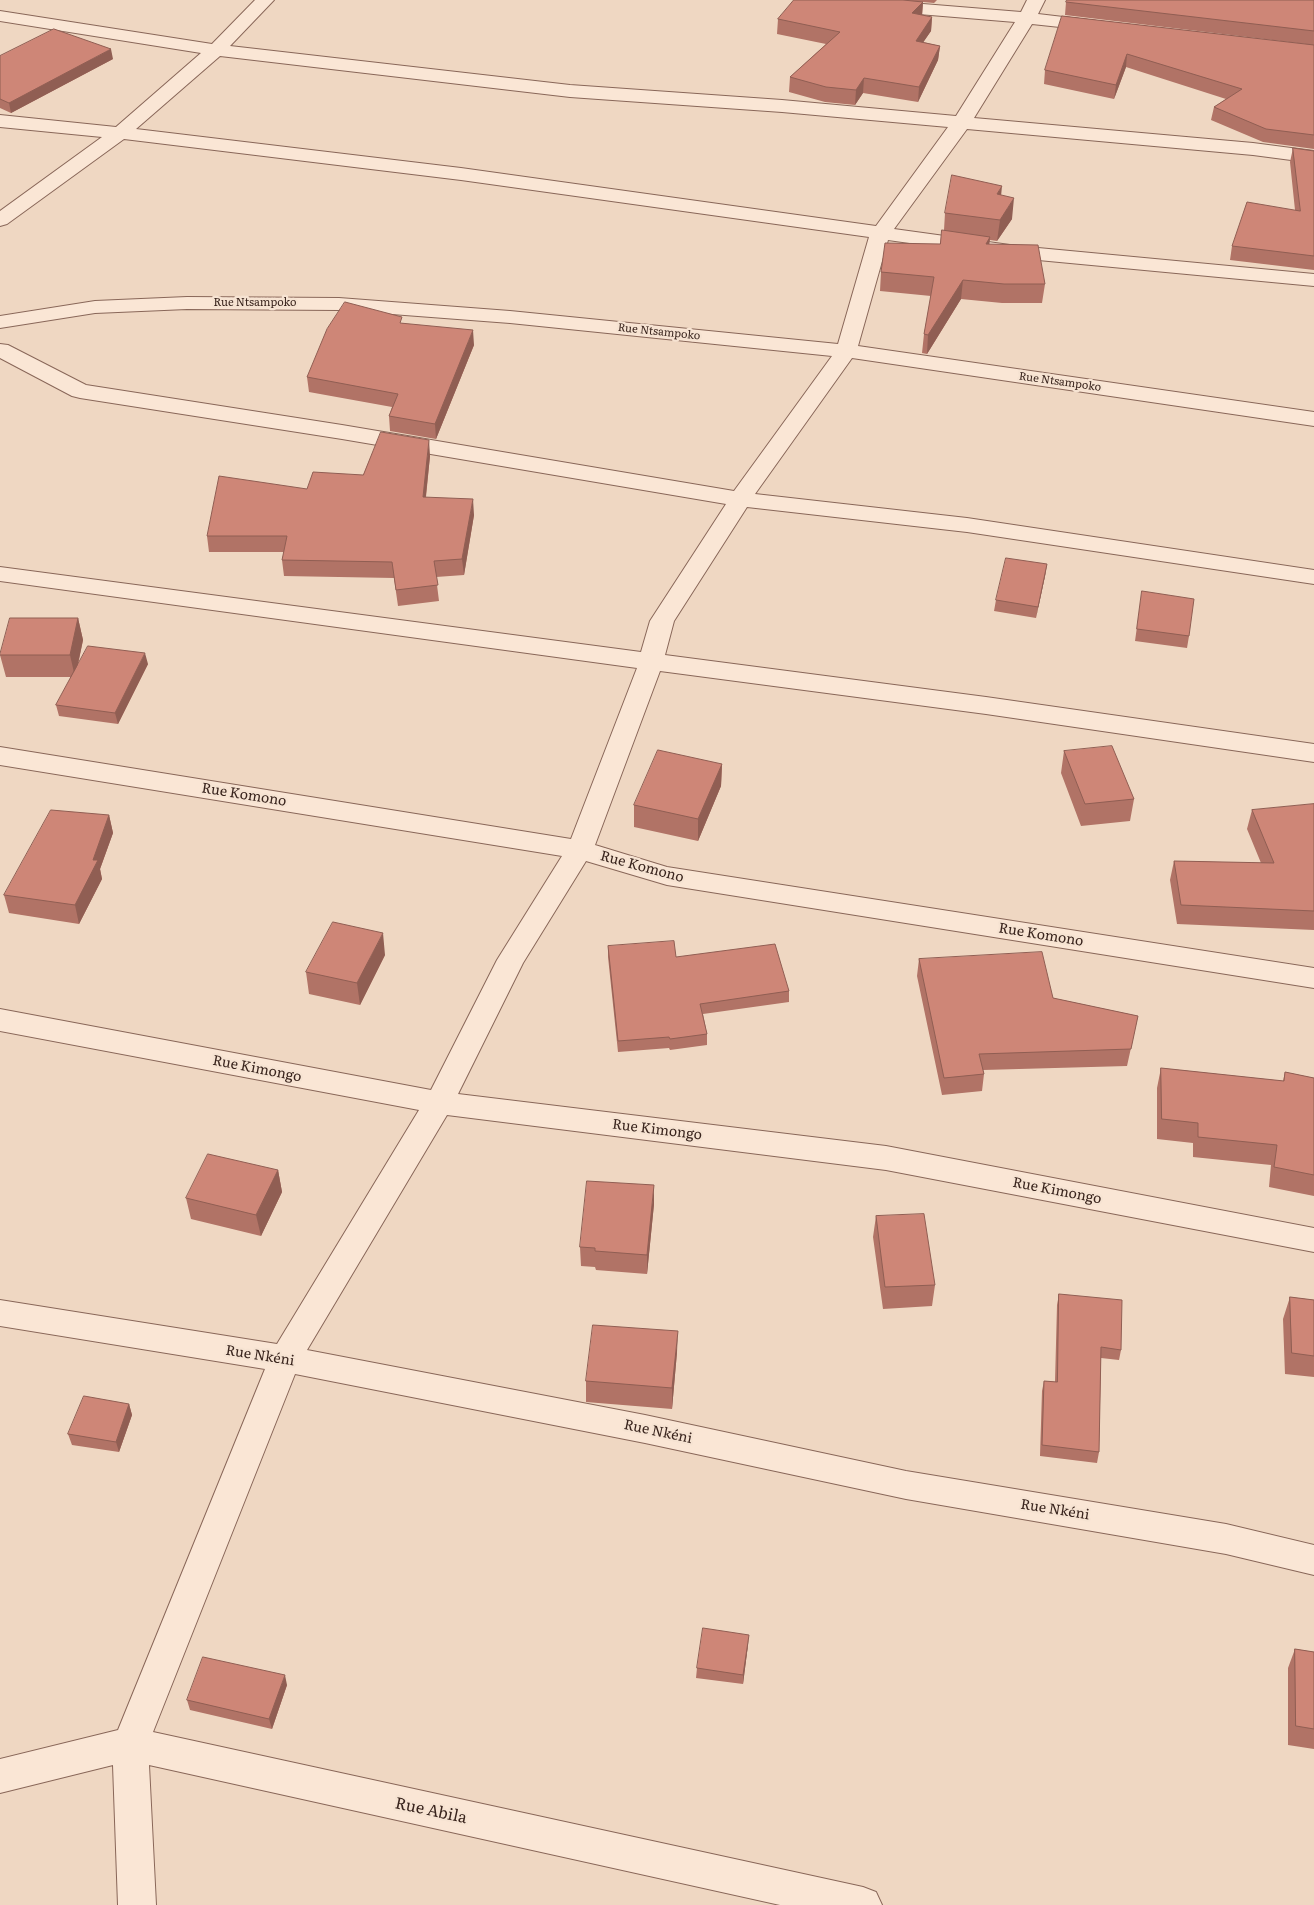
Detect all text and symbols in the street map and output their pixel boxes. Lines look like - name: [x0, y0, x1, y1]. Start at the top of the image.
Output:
- street label: Rue Ntsampoko: [214, 296, 296, 310]
- street label: Rue Ntsampoko: [617, 321, 701, 343]
- street label: Rue Ntsampoko: [1018, 370, 1102, 394]
- street label: Rue Komono: [200, 780, 288, 810]
- street label: Rue Komono: [598, 848, 686, 886]
- street label: Rue Komono: [997, 920, 1085, 950]
- street label: Rue Kimongo: [211, 1052, 303, 1086]
- street label: Rue Kimongo: [611, 1116, 703, 1144]
- street label: Rue Kimongo: [1011, 1174, 1103, 1208]
- street label: Rue Nkéni: [224, 1342, 296, 1370]
- street label: Rue Nkéni: [622, 1417, 694, 1447]
- street label: Rue Nkéni: [1019, 1496, 1091, 1524]
- street label: Rue Abila: [393, 1794, 469, 1828]

